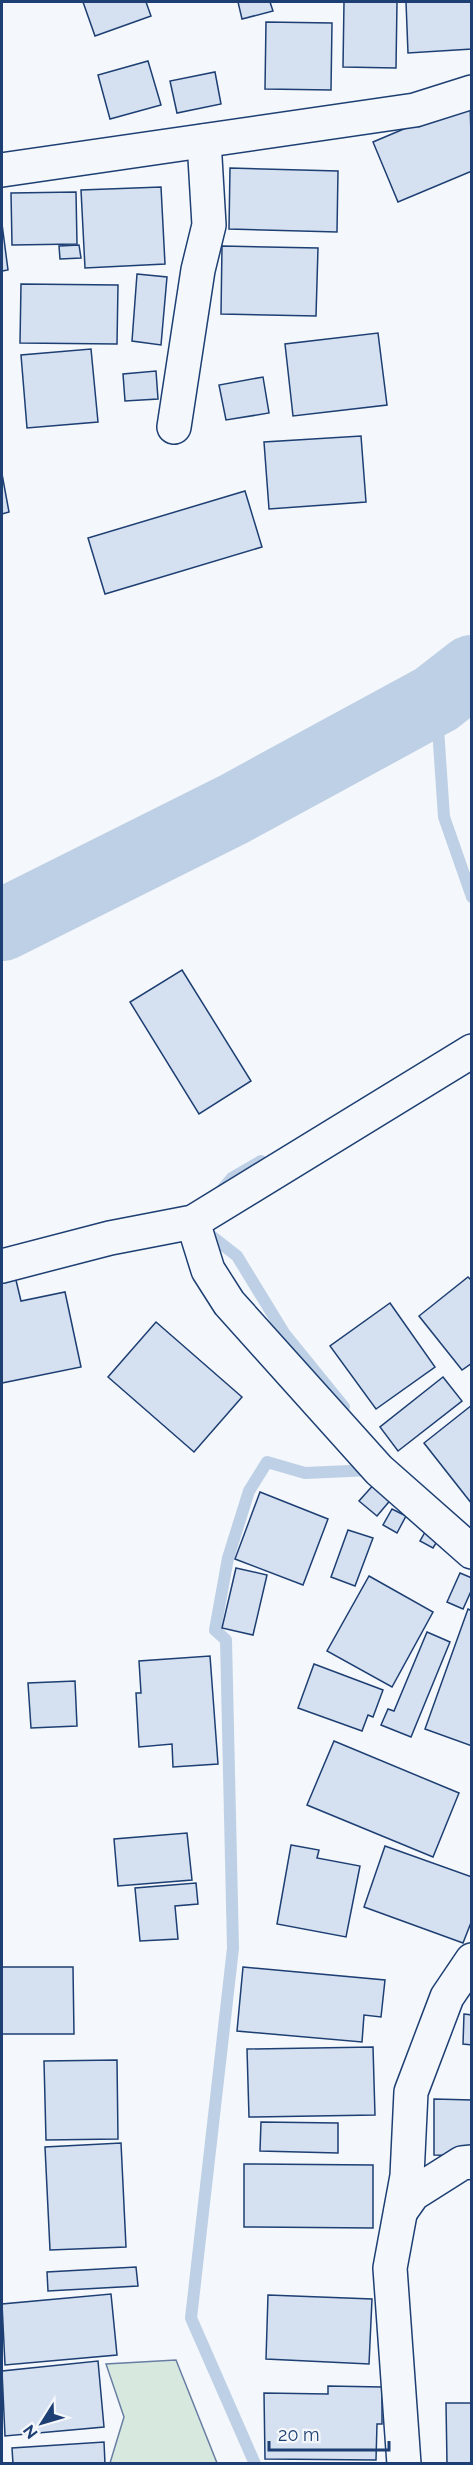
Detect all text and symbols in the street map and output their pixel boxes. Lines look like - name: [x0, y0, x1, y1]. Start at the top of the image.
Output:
- north arrow: [12, 2393, 72, 2453]
- scale bar: [269, 2414, 389, 2452]
- text: N: [19, 2421, 42, 2442]
- text: 20 m: [278, 2424, 320, 2445]

